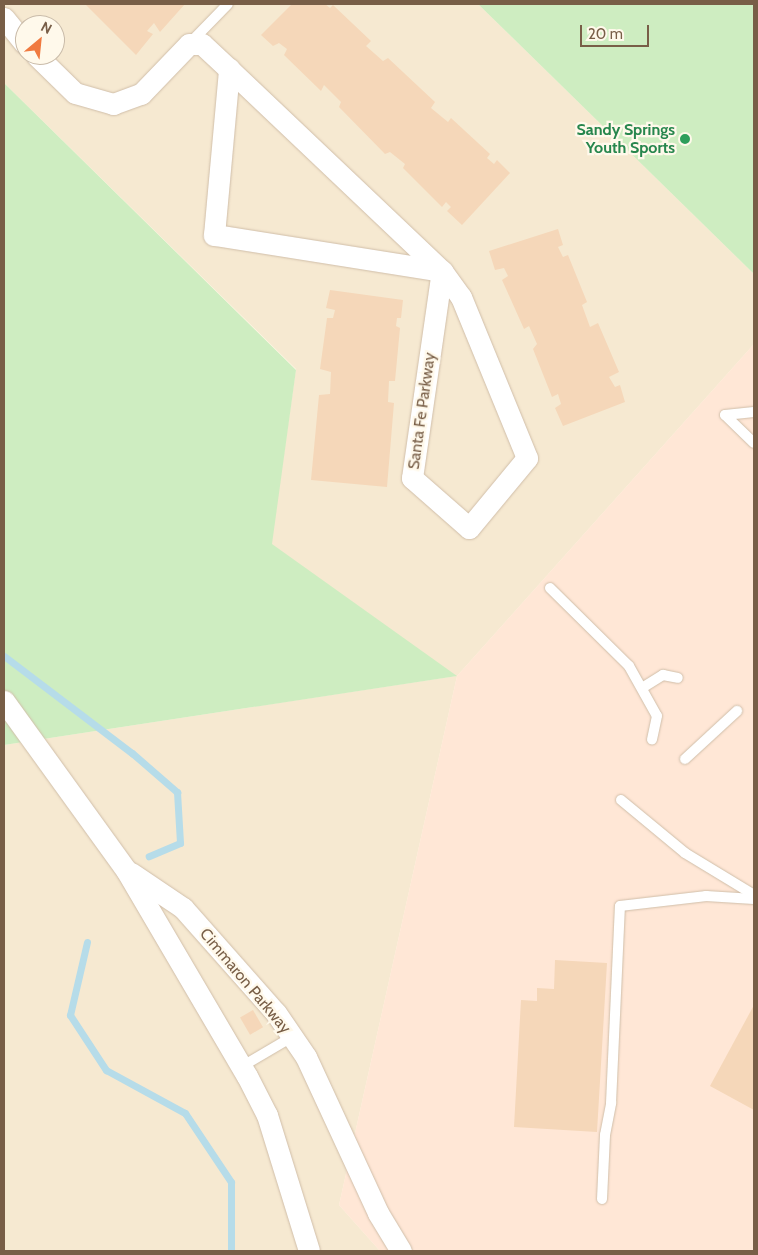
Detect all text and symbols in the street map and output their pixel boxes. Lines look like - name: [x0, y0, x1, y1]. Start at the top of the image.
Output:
- north arrow: [15, 15, 65, 65]
- scale bar: [583, 15, 652, 47]
- text: N: [38, 17, 55, 38]
- text: 20 m: [588, 25, 623, 43]
- place label: Sandy Springs Youth Sports: [577, 120, 675, 158]
- marker: Sandy Springs Youth Sports: [679, 133, 691, 145]
- street label: Santa Fe Parkway: [404, 351, 440, 471]
- street label: Cimmaron Parkway: [195, 924, 295, 1038]

